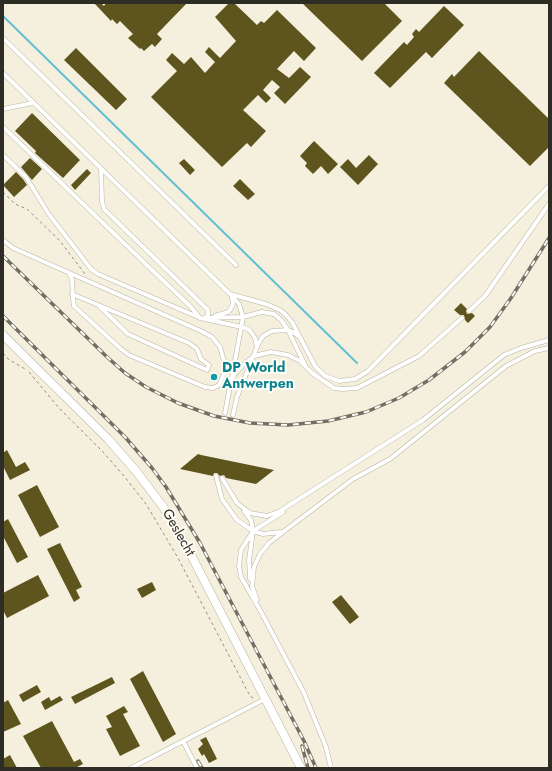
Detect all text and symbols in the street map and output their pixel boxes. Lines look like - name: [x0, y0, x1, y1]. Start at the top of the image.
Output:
- place label: DP World Antwerpen: [222, 361, 294, 394]
- marker: DP World Antwerpen: [209, 372, 219, 382]
- street label: Geslecht: [158, 506, 198, 560]

